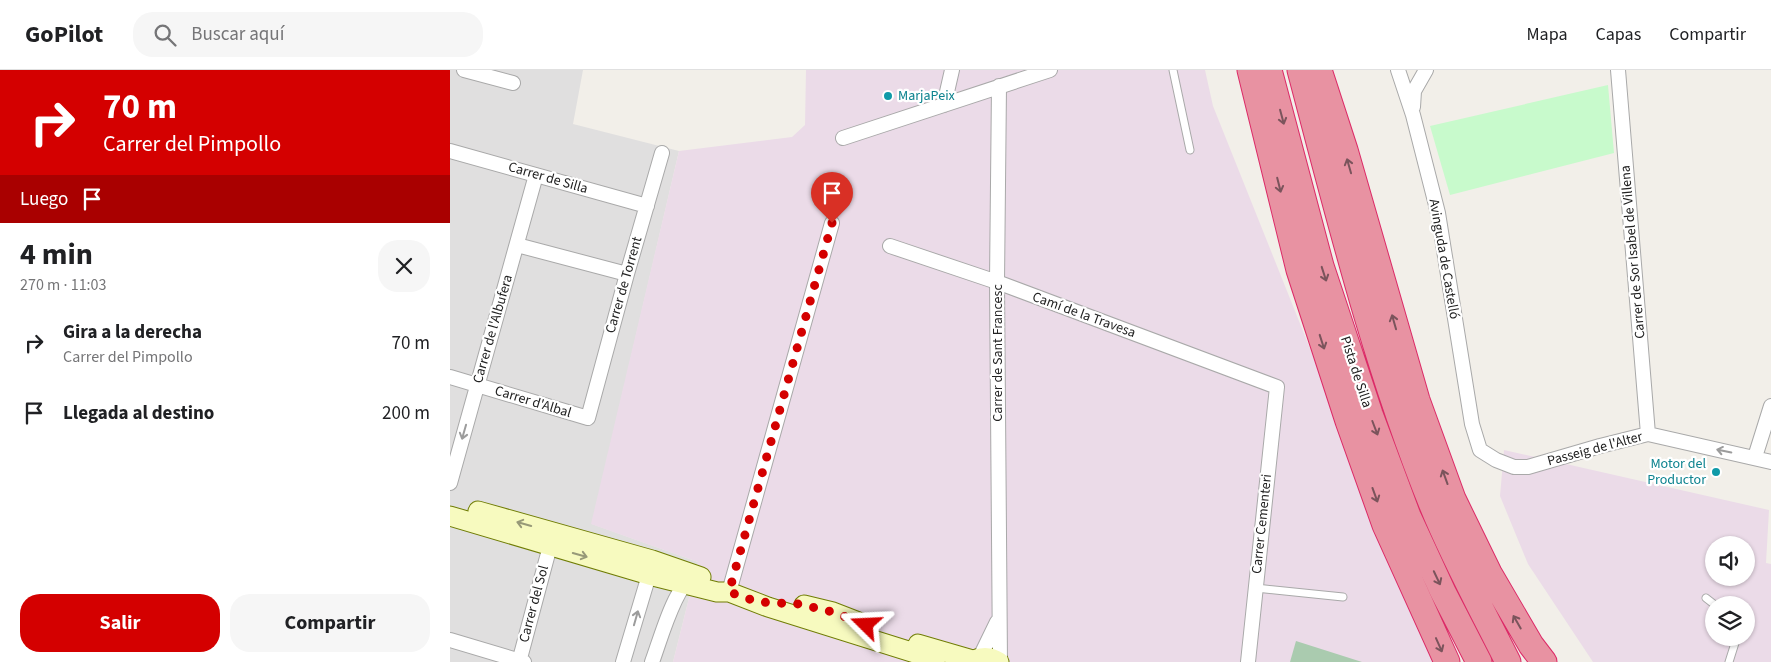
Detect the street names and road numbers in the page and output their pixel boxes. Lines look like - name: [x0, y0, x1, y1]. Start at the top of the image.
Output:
- street label: Carrer de Silla: [506, 157, 590, 199]
- street label: Carrer de Sor Isabel de Villena: [1615, 164, 1651, 340]
- street label: Avinguda de Castelló: [1424, 197, 1464, 321]
- street label: Carrer de Torrent: [601, 234, 647, 336]
- street label: Carrer de l'Albufera: [468, 272, 518, 386]
- street label: Carrer de Sant Francesc: [988, 284, 1008, 422]
- street label: Camí de la Travesa: [1030, 287, 1138, 343]
- street label: Pista de Silla: [1335, 334, 1377, 410]
- street label: Carrer d'Albal: [492, 381, 574, 423]
- street label: Passeig de l'Alter: [1545, 427, 1645, 471]
- street label: Carrer Cementeri: [1247, 473, 1277, 575]
- street label: Carrer del Sol: [514, 563, 554, 645]

